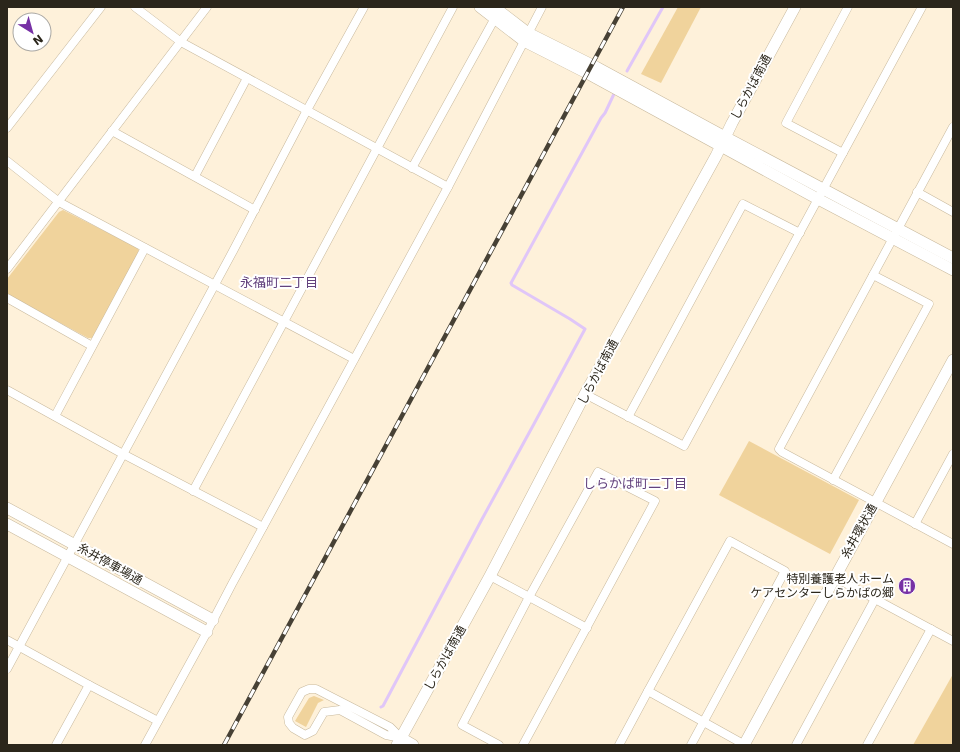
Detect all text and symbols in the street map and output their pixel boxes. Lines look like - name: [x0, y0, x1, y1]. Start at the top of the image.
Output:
- north arrow: [12, 12, 52, 52]
- text: N: [30, 32, 45, 48]
- street label: しらかば南通: [728, 52, 774, 122]
- district label: 永福町二丁目: [240, 275, 318, 290]
- street label: しらかば南通: [575, 337, 621, 407]
- district label: しらかば町二丁目: [583, 476, 687, 491]
- street label: 糸井環状通: [838, 501, 880, 561]
- street label: 糸井停車場通: [75, 540, 145, 588]
- place label: 特別養護老人ホーム ケアセンターしらかばの郷: [750, 572, 894, 600]
- building icon: 特別養護老人ホーム ケアセンターしらかばの郷: [897, 576, 917, 596]
- street label: しらかば南通: [421, 623, 469, 693]

